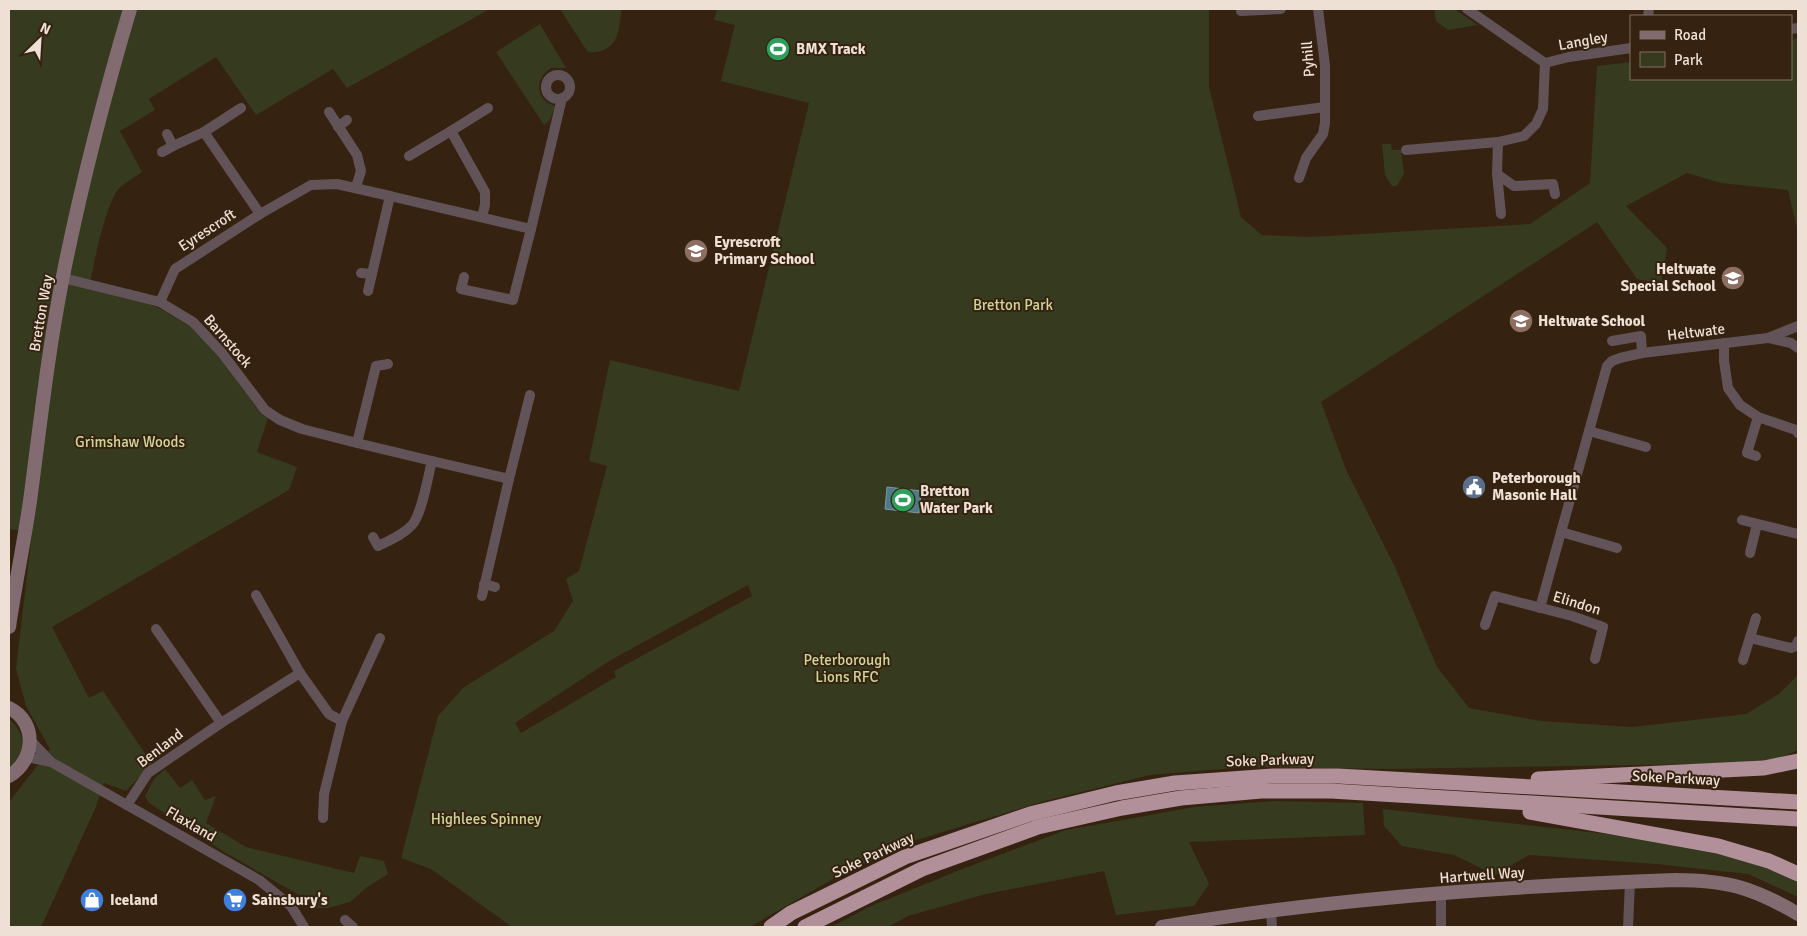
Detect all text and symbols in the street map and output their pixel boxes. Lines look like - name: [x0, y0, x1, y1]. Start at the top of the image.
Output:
- north arrow: [15, 15, 65, 65]
- legend: [1630, 15, 1792, 80]
- text: N: [37, 19, 53, 38]
- text: Road: [1674, 26, 1706, 44]
- street label: Langley: [1557, 28, 1609, 54]
- sports icon: BMX Track: [765, 36, 791, 62]
- place label: BMX Track: [796, 40, 866, 58]
- street label: Pyhill: [1298, 40, 1318, 78]
- text: Park: [1674, 51, 1703, 69]
- street label: Eyrescroft: [175, 205, 239, 255]
- place label: Eyrescroft Primary School: [714, 233, 815, 268]
- school or university icon: Eyrescroft Primary School: [683, 238, 709, 264]
- place label: Heltwate Special School: [1621, 260, 1716, 295]
- school or university icon: Heltwate Special School: [1720, 265, 1746, 291]
- street label: Bretton Way: [25, 273, 57, 353]
- park label: Bretton Park: [973, 296, 1054, 314]
- school or university icon: Heltwate School: [1508, 308, 1534, 334]
- street label: Barnstock: [200, 311, 256, 372]
- place label: Heltwate School: [1538, 312, 1646, 330]
- street label: Heltwate: [1666, 320, 1726, 344]
- park label: Grimshaw Woods: [75, 433, 185, 451]
- place label: Peterborough Masonic Hall: [1492, 469, 1581, 504]
- public building icon: Peterborough Masonic Hall: [1461, 474, 1487, 500]
- place label: Bretton Water Park: [920, 482, 993, 517]
- sports icon: Bretton Water Park: [890, 487, 916, 513]
- street label: Elindon: [1551, 587, 1603, 619]
- park label: Peterborough Lions RFC: [804, 651, 890, 686]
- street label: Benland: [133, 725, 187, 771]
- street label: Soke Parkway: [1226, 749, 1314, 771]
- street label: Soke Parkway: [1632, 767, 1720, 789]
- street label: Flaxland: [163, 802, 219, 846]
- park label: Highlees Spinney: [431, 810, 541, 828]
- street label: Soke Parkway: [829, 828, 917, 882]
- street label: Hartwell Way: [1439, 863, 1525, 887]
- shop icon: Iceland: [79, 887, 105, 913]
- supermarket icon: Sainsbury's: [222, 887, 248, 913]
- place label: Iceland: [110, 891, 158, 909]
- place label: Sainsbury's: [252, 891, 328, 909]

